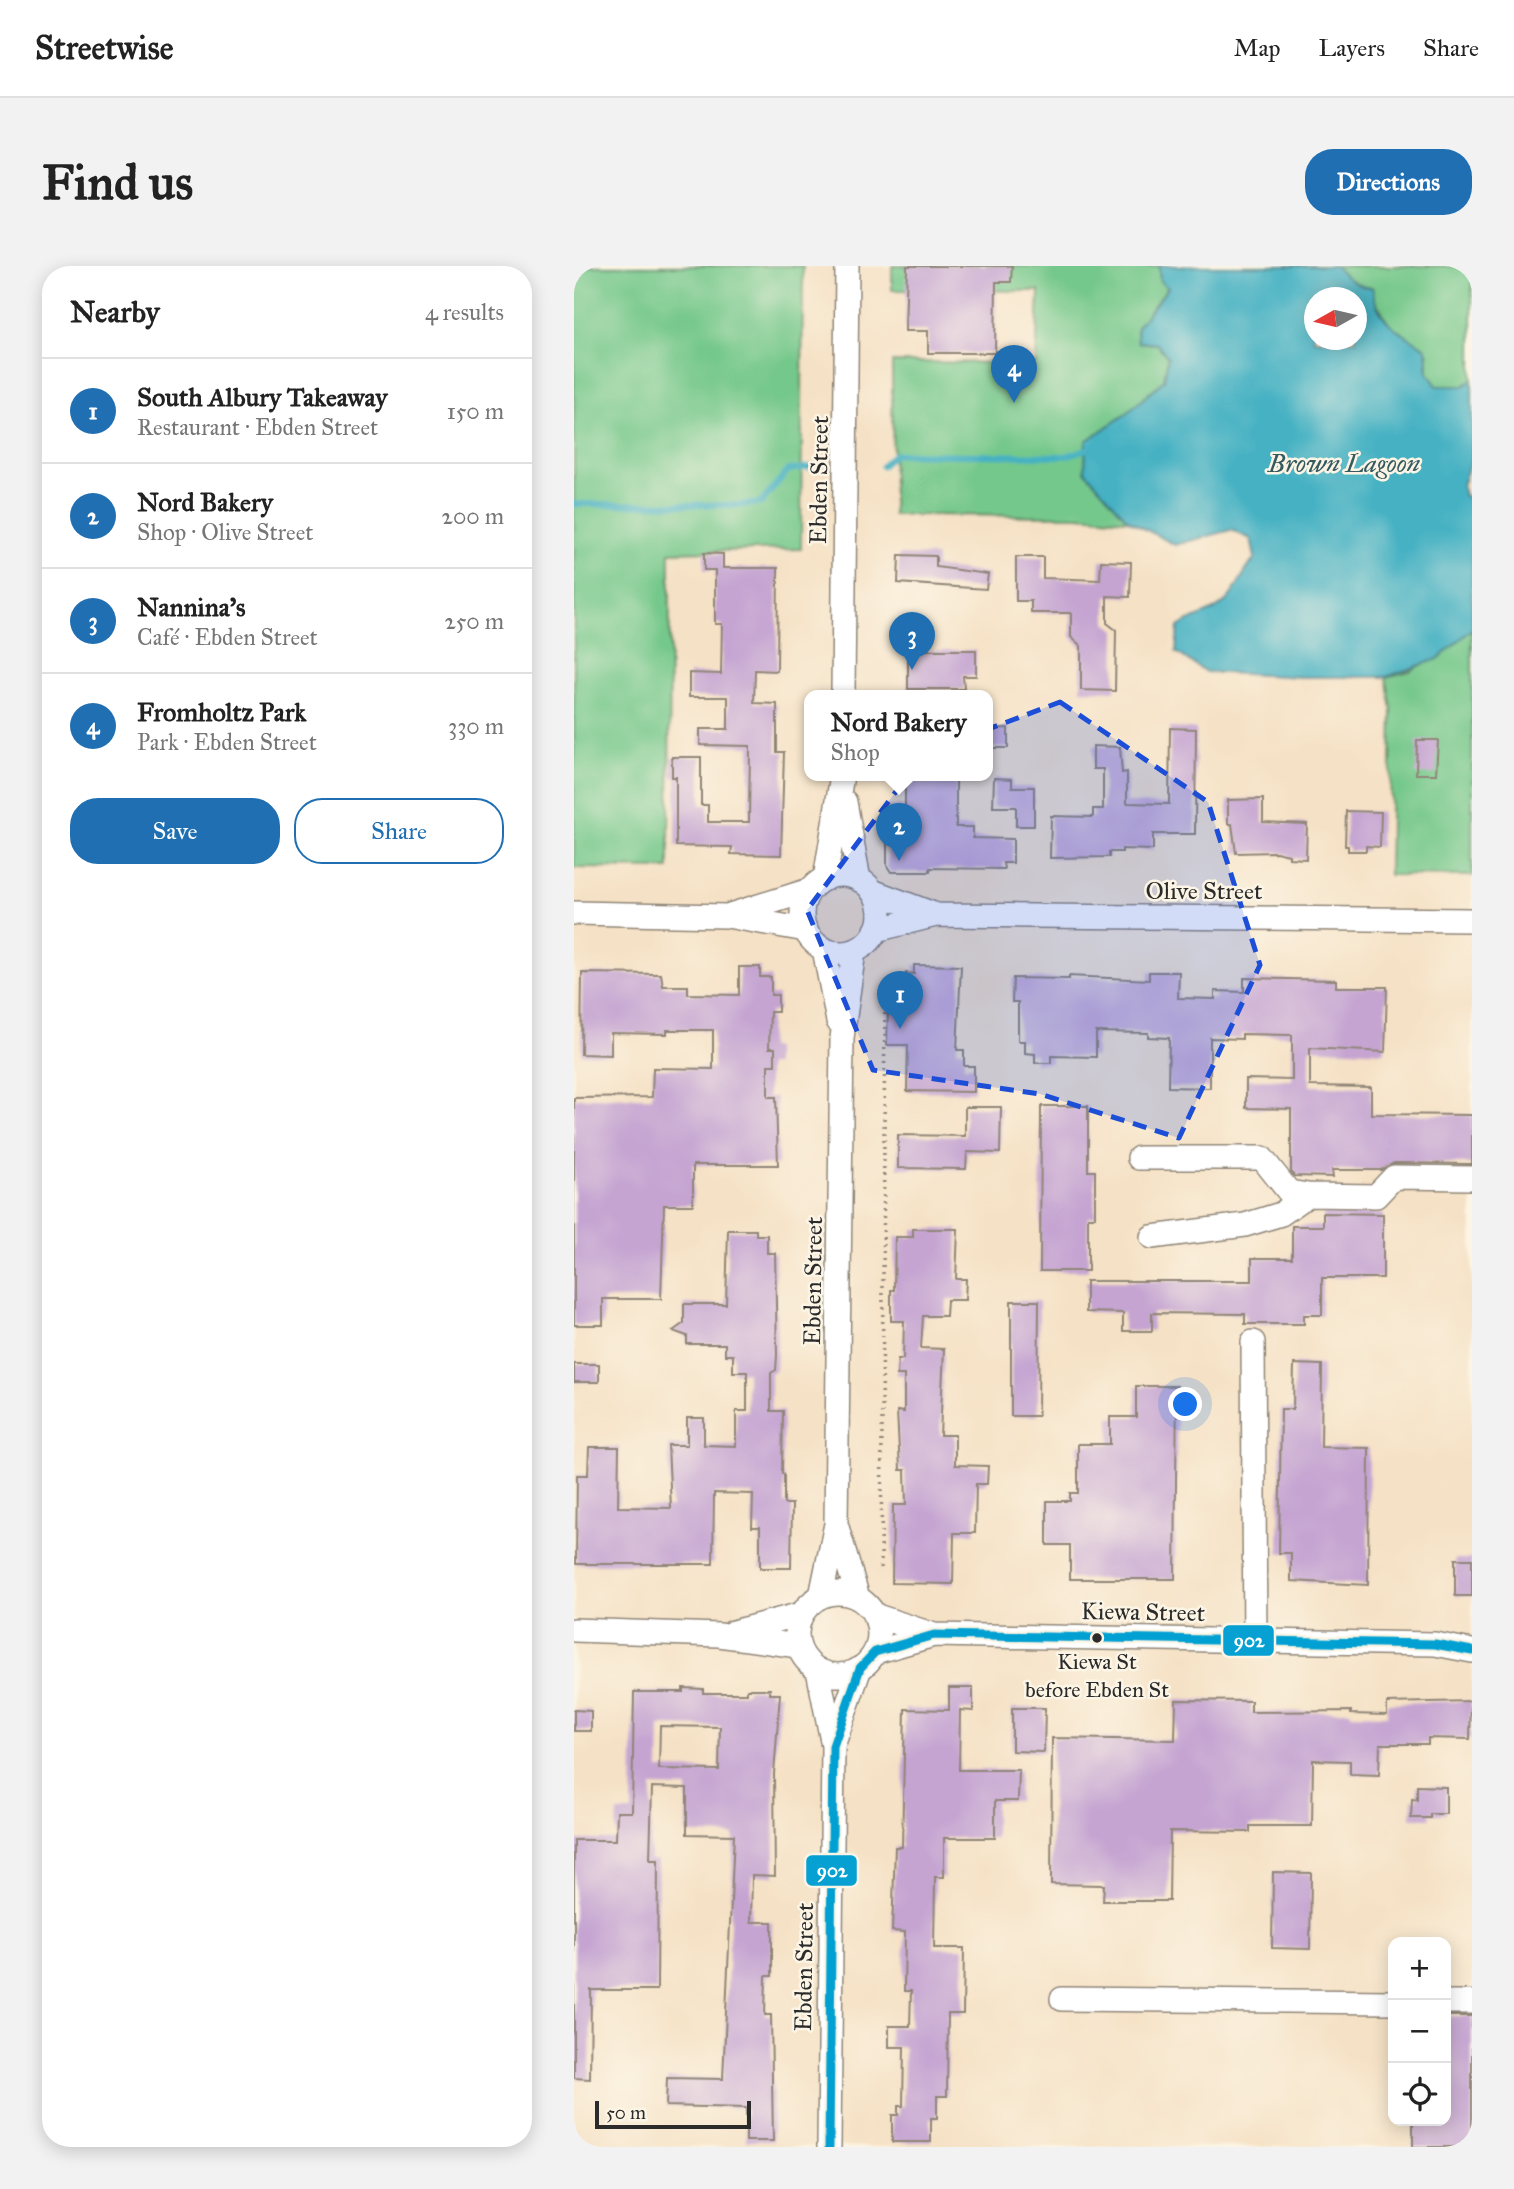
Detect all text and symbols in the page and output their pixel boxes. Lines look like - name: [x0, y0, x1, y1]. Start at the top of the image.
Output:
- text: Streetwise: [35, 28, 173, 68]
- text: Map: [1234, 33, 1281, 63]
- text: Layers: [1319, 33, 1385, 63]
- text: Share: [1423, 33, 1479, 63]
- button: Directions: [1305, 149, 1472, 215]
- text: Find us: [42, 153, 193, 212]
- north arrow: [1304, 287, 1367, 350]
- text: Nearby: [70, 294, 160, 330]
- text: 4 results: [425, 298, 504, 326]
- pin: 4: [991, 345, 1037, 403]
- text: South Albury Takeaway: [137, 381, 387, 413]
- text: 1: [88, 397, 98, 425]
- text: 150 m: [447, 397, 504, 425]
- text: Restaurant · Ebden Street: [137, 413, 378, 441]
- street label: Ebden Street: [803, 415, 835, 545]
- water label: Brown Lagoon: [1267, 447, 1421, 479]
- text: Nord Bakery: [137, 486, 273, 518]
- text: 2: [87, 502, 99, 530]
- text: 200 m: [442, 502, 504, 530]
- text: Shop · Olive Street: [137, 518, 313, 546]
- text: Nannina's: [137, 591, 246, 623]
- text: 3: [88, 607, 98, 635]
- text: 250 m: [444, 607, 504, 635]
- pin: 3: [889, 612, 935, 670]
- text: Café · Ebden Street: [137, 623, 318, 651]
- popup: [804, 690, 993, 781]
- text: Fromholtz Park: [137, 696, 306, 728]
- text: Nord Bakery: [831, 706, 966, 738]
- text: 4: [87, 712, 99, 740]
- text: 330 m: [448, 712, 504, 740]
- text: Park · Ebden Street: [137, 728, 317, 756]
- text: Shop: [831, 738, 880, 766]
- button: Save: [70, 798, 280, 864]
- button: Share: [294, 798, 504, 864]
- pin: 2: [876, 803, 922, 861]
- street label: Olive Street: [1145, 876, 1263, 906]
- pin: 1: [877, 971, 923, 1029]
- street label: Ebden Street: [797, 1216, 829, 1346]
- your location: [1168, 1387, 1202, 1421]
- street label: Kiewa Street: [1081, 1596, 1206, 1628]
- line badge: 902: [1222, 1624, 1275, 1657]
- text: 902: [1234, 1629, 1265, 1653]
- marker: Kiewa St before Ebden St: [1090, 1631, 1104, 1645]
- place label: Kiewa St before Ebden St: [1025, 1648, 1169, 1703]
- line badge: 902: [805, 1854, 858, 1887]
- text: 902: [817, 1859, 848, 1883]
- street label: Ebden Street: [788, 1902, 820, 2032]
- map controls: [1388, 1937, 1451, 2126]
- button: +: [1388, 1937, 1451, 2000]
- button: −: [1388, 2000, 1451, 2063]
- button: locate: [1388, 2063, 1451, 2126]
- scale bar: [595, 2098, 751, 2130]
- text: 50 m: [606, 2101, 646, 2124]

